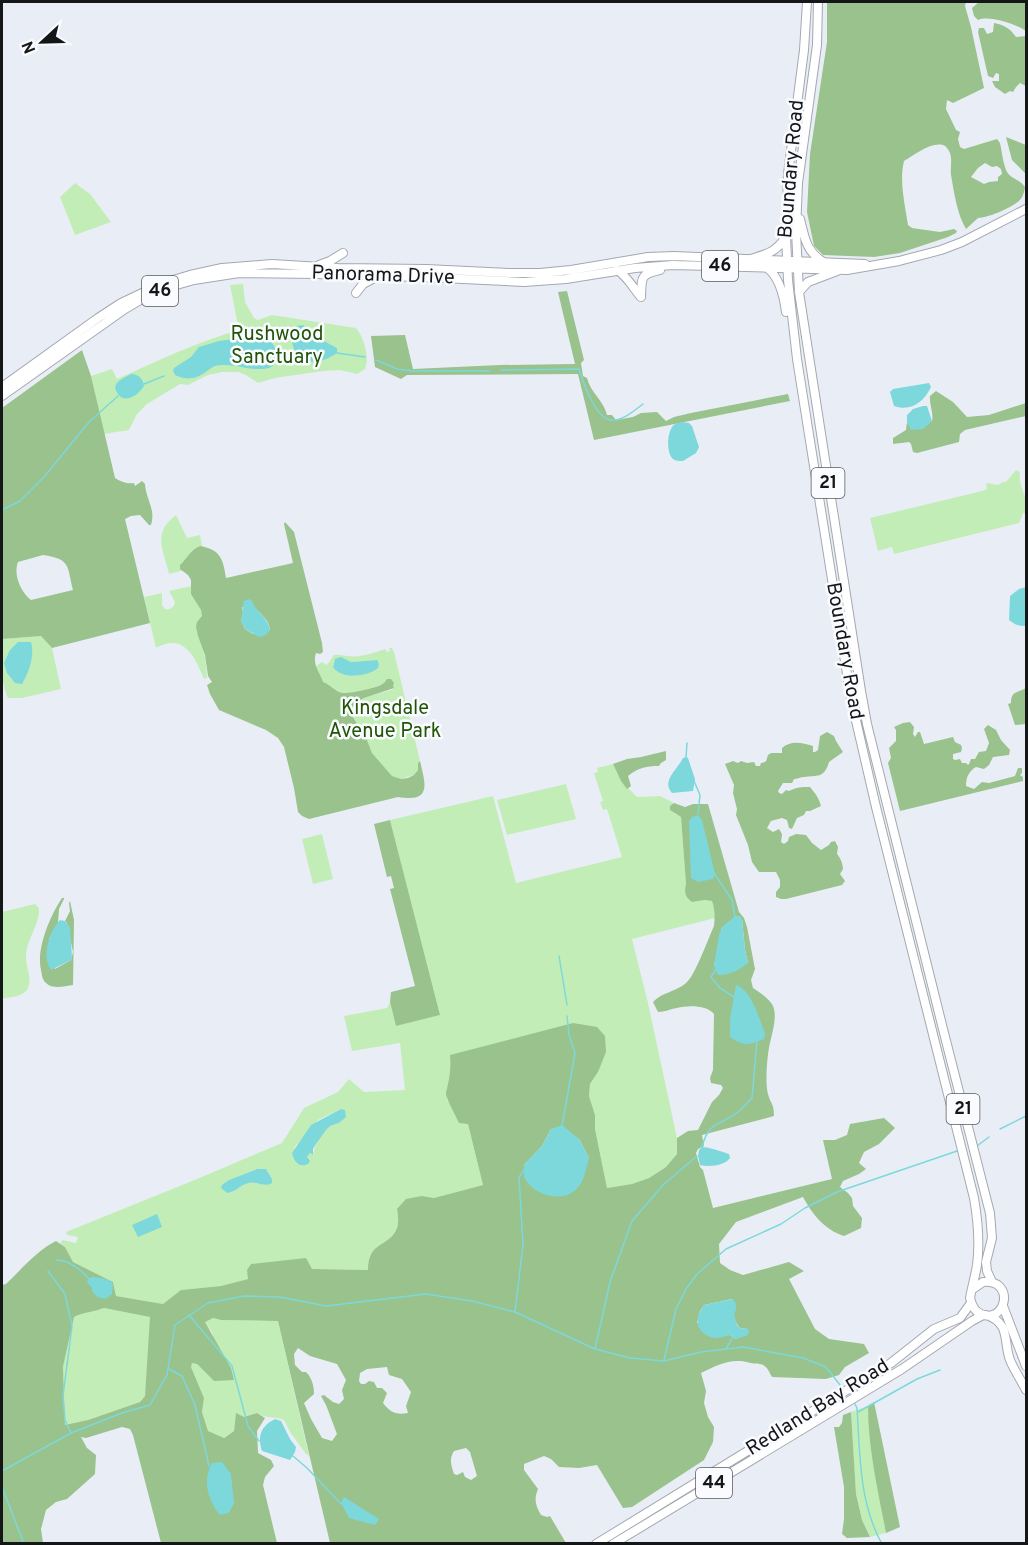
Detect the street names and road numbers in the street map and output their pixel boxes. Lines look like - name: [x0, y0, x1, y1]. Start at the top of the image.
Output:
- street label: Boundary Road: [773, 99, 811, 239]
- road number: 46: [702, 251, 738, 281]
- street label: Panorama Drive: [311, 261, 455, 291]
- road number: 46: [142, 276, 178, 306]
- road number: 21: [812, 468, 844, 498]
- street label: Boundary Road: [819, 580, 869, 722]
- road number: 21: [946, 1094, 980, 1124]
- street label: Redland Bay Road: [742, 1354, 894, 1462]
- road number: 44: [696, 1468, 732, 1498]

